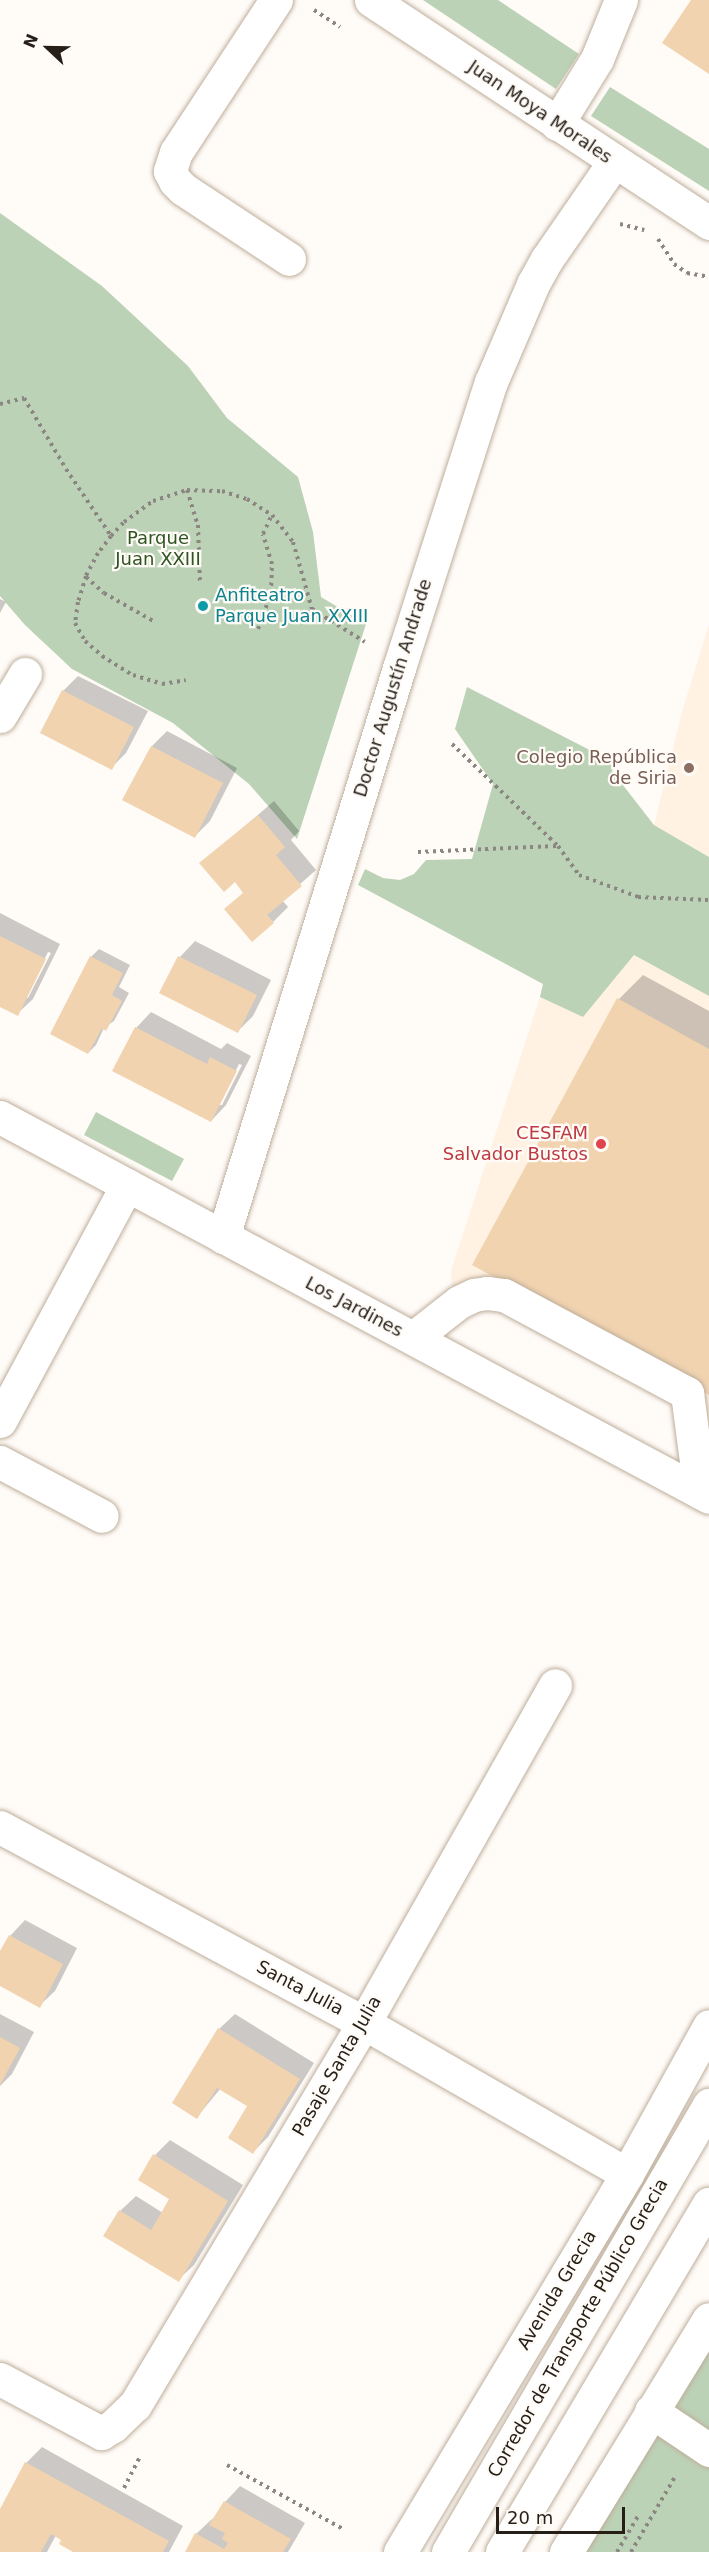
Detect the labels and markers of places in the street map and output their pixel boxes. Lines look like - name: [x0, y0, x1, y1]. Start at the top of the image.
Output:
- place label: Anfiteatro Parque Juan XXIII: [215, 585, 368, 628]
- marker: Anfiteatro Parque Juan XXIII: [196, 599, 210, 613]
- place label: Colegio República de Siria: [516, 747, 677, 789]
- marker: Colegio República de Siria: [682, 761, 696, 775]
- place label: CESFAM Salvador Bustos: [443, 1123, 588, 1166]
- marker: CESFAM Salvador Bustos: [592, 1135, 610, 1153]

